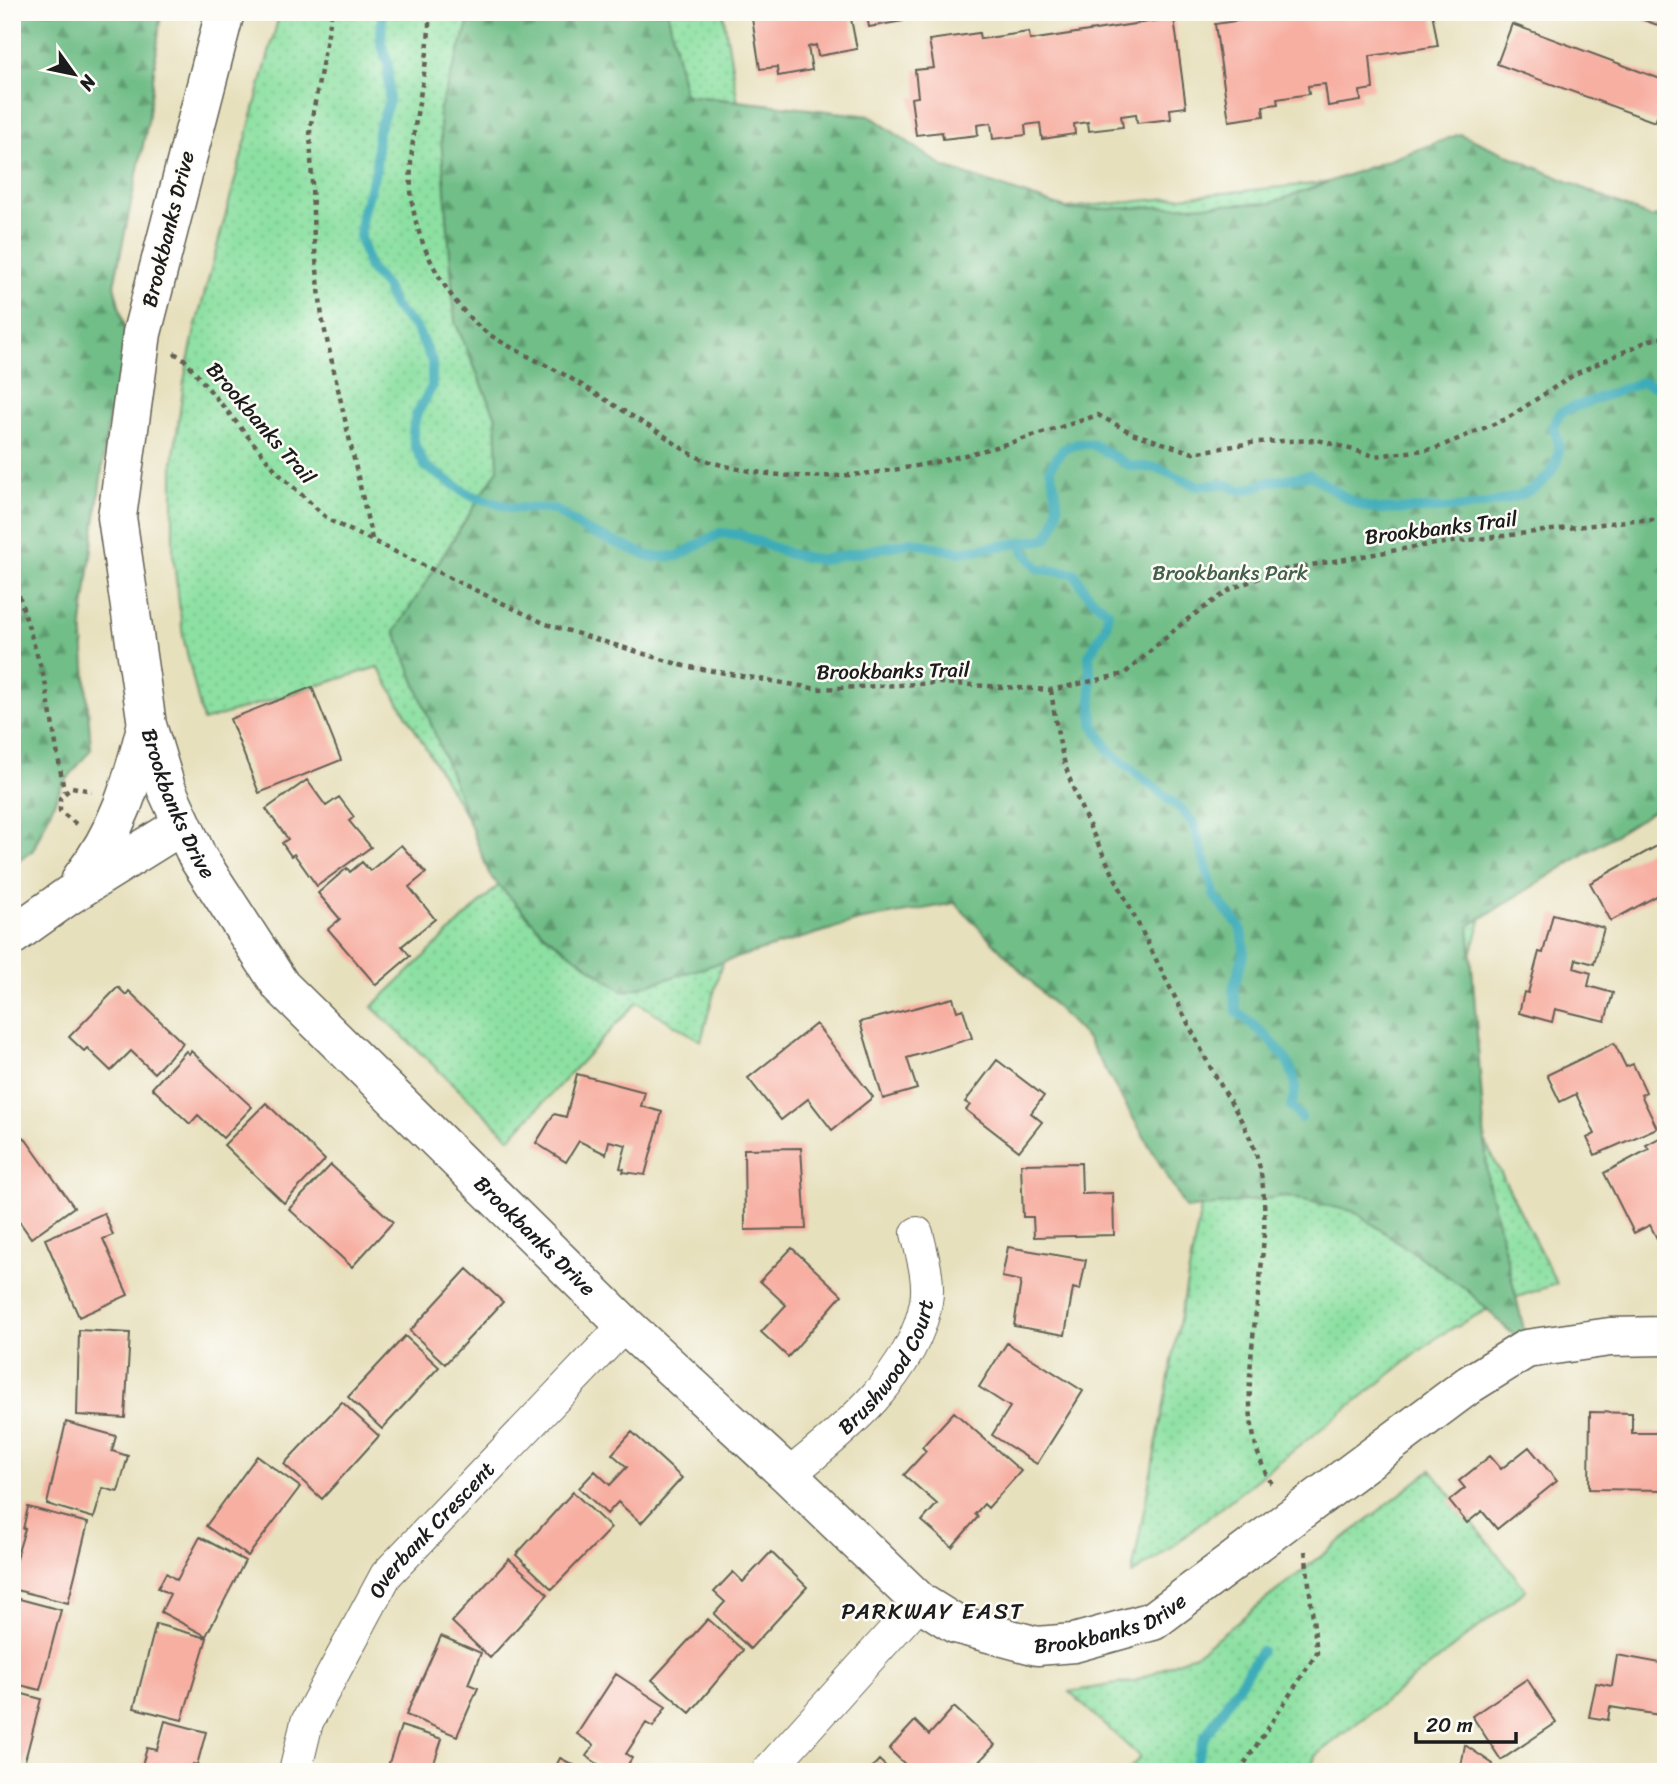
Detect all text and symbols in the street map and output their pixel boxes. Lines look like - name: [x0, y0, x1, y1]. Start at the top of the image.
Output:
- north arrow: [38, 38, 108, 108]
- text: N: [70, 68, 106, 98]
- street label: Brookbanks Drive: [130, 147, 206, 311]
- street label: Brookbanks Trail: [196, 353, 326, 494]
- street label: Brookbanks Trail: [1363, 500, 1520, 556]
- park label: Brookbanks Park: [1152, 554, 1308, 592]
- street label: Brookbanks Trail: [816, 651, 971, 691]
- street label: Brookbanks Drive: [130, 724, 226, 887]
- street label: Brookbanks Drive: [464, 1166, 605, 1306]
- street label: Brushwood Court: [829, 1296, 945, 1444]
- street label: Overbank Crescent: [358, 1452, 505, 1605]
- street label: Brookbanks Drive: [1033, 1583, 1195, 1665]
- district label: PARKWAY EAST: [841, 1591, 1025, 1632]
- scale bar: [1416, 1700, 1515, 1744]
- text: 20 m: [1426, 1706, 1473, 1744]

